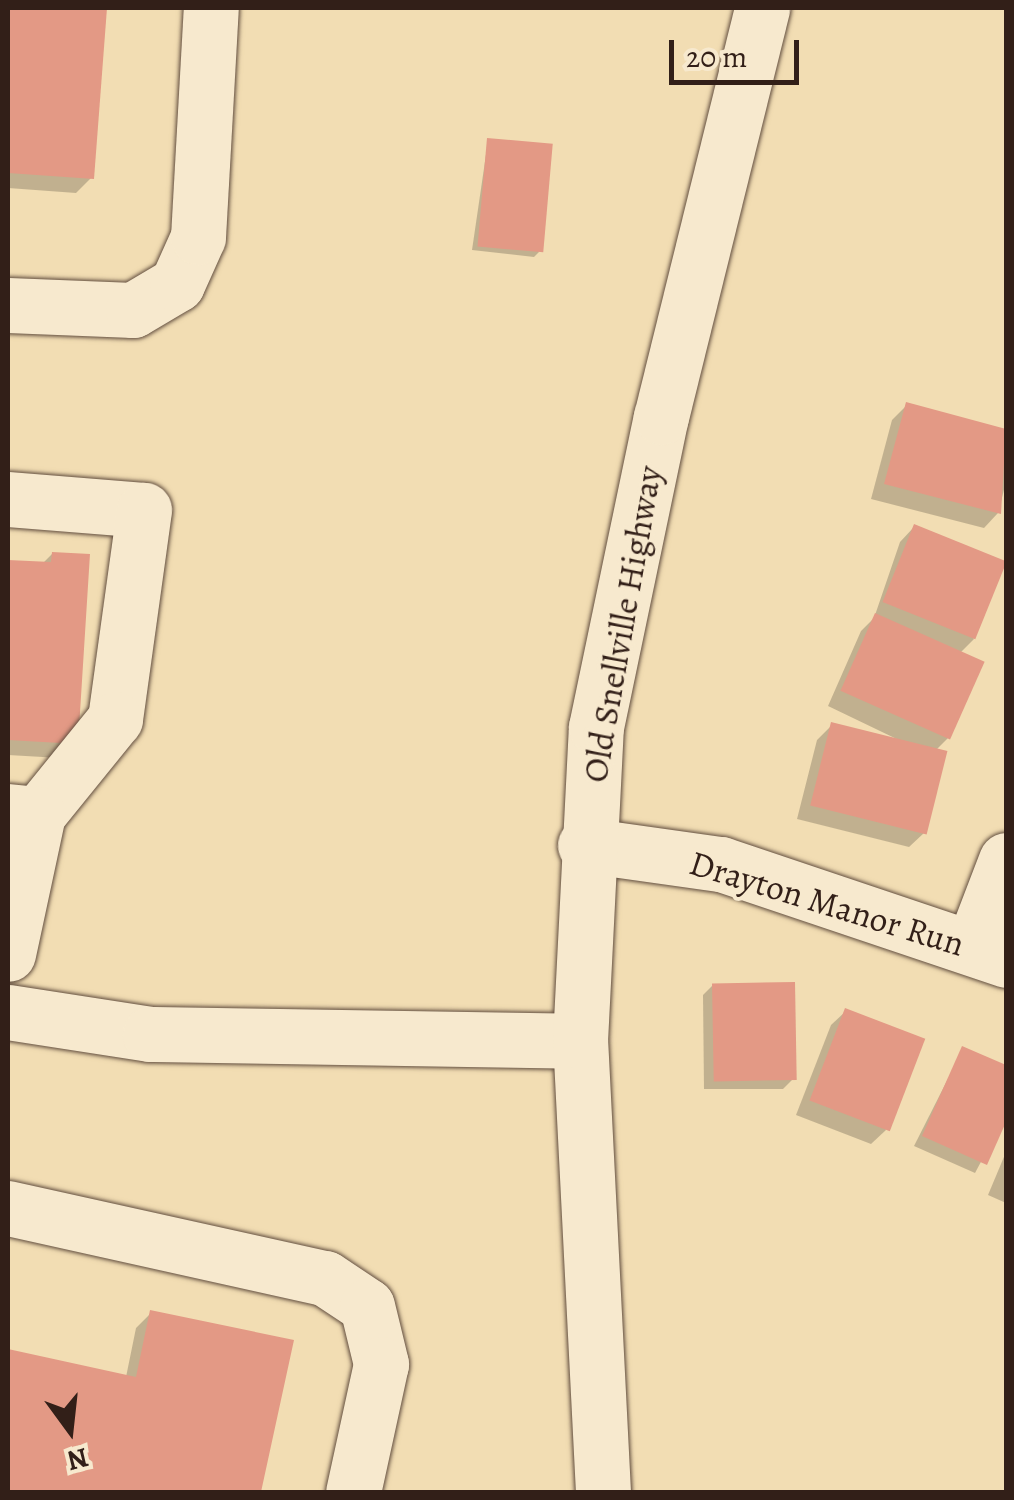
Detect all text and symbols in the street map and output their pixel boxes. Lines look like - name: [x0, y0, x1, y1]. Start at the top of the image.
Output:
- scale bar: [674, 20, 804, 82]
- text: 20 m: [686, 37, 747, 77]
- street label: Old Snellville Highway: [573, 462, 671, 786]
- street label: Drayton Manor Run: [685, 841, 969, 965]
- north arrow: [20, 1380, 120, 1480]
- text: N: [63, 1438, 93, 1480]

